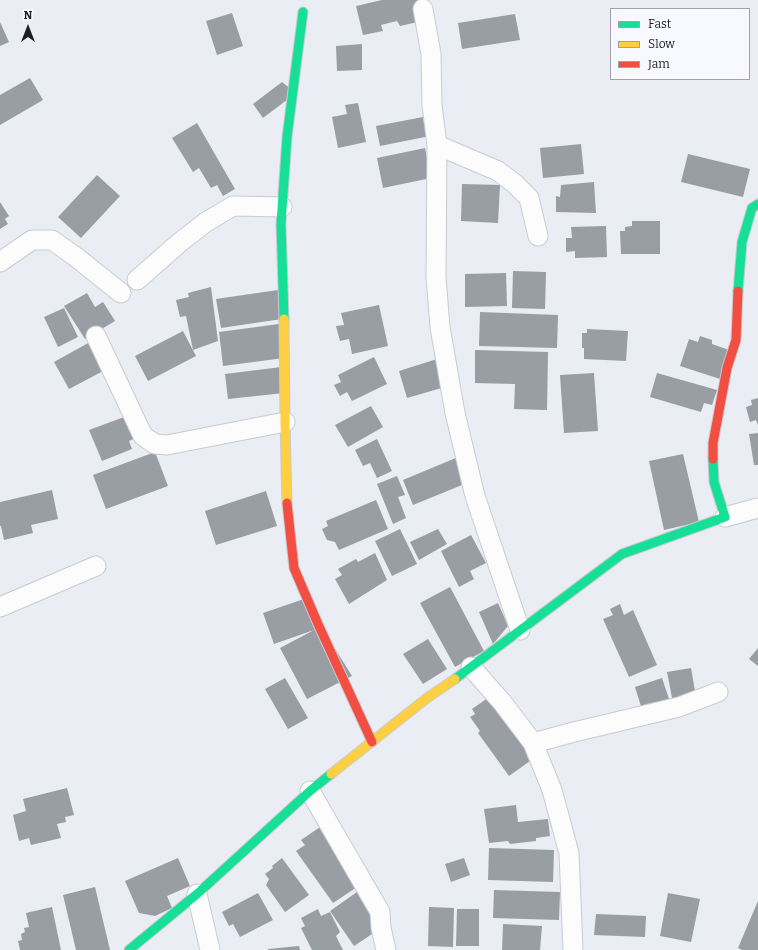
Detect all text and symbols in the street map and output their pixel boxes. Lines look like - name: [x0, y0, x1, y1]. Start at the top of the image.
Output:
- north arrow: [8, 8, 48, 48]
- legend: [610, 8, 750, 80]
- text: N: [24, 9, 32, 22]
- text: Fast: [648, 17, 671, 31]
- text: Slow: [648, 37, 675, 51]
- text: Jam: [648, 57, 670, 71]

